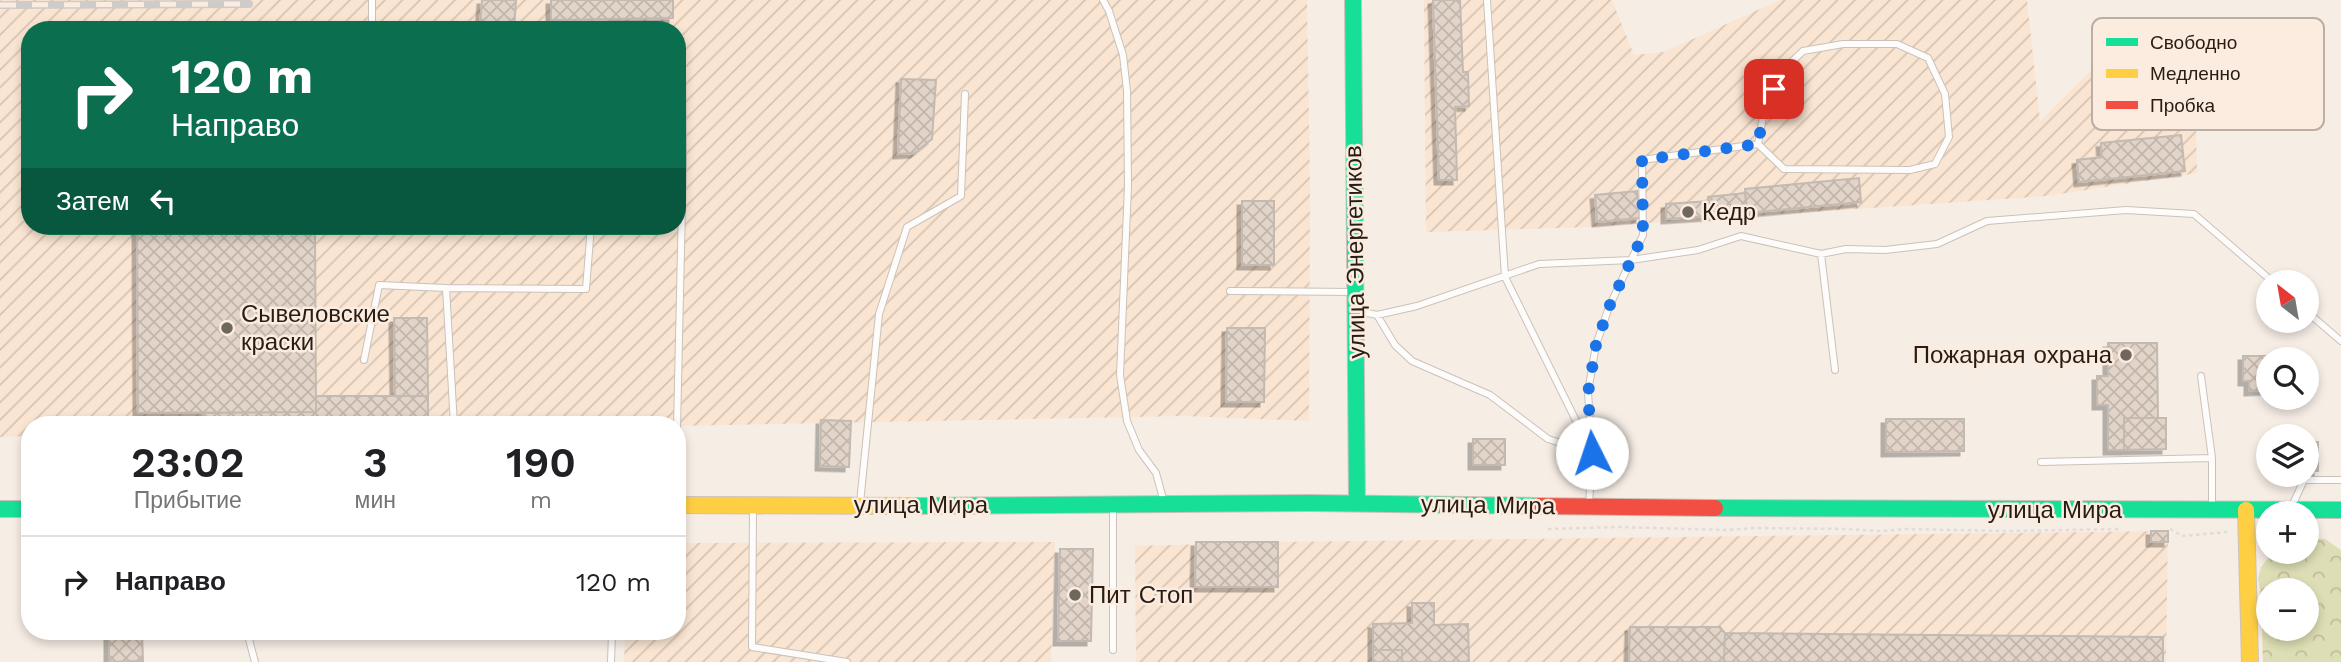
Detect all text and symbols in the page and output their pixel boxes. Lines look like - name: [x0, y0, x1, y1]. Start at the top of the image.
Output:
- legend: [2092, 18, 2324, 130]
- text: Свободно: [2150, 31, 2237, 54]
- text: 120 m: [171, 47, 313, 105]
- icon: right: [56, 49, 147, 140]
- pin: [1744, 59, 1804, 119]
- text: Медленно: [2150, 62, 2240, 85]
- icon: arrive: [1755, 70, 1793, 108]
- text: Пробка: [2150, 94, 2215, 117]
- text: Направо: [171, 106, 299, 144]
- street label: улица Энергетиков: [1339, 145, 1371, 359]
- icon: left: [144, 182, 182, 220]
- text: Затем: [56, 186, 130, 216]
- place label: Кедр: [1702, 198, 1756, 226]
- marker: Кедр: [1680, 204, 1696, 220]
- north arrow: [2256, 270, 2319, 332]
- map controls: [2256, 270, 2319, 641]
- place label: Сывеловские краски: [241, 300, 390, 356]
- marker: Сывеловские краски: [219, 320, 235, 336]
- place label: Пожарная охрана: [1913, 341, 2113, 369]
- marker: Пожарная охрана: [2118, 347, 2134, 363]
- button: search: [2256, 347, 2319, 410]
- position arrow: [1555, 416, 1629, 490]
- button: layers: [2256, 424, 2319, 487]
- text: 23:02: [131, 438, 245, 487]
- text: 3: [363, 438, 388, 487]
- text: 190: [506, 438, 576, 487]
- text: Прибытие: [134, 487, 242, 514]
- text: мин: [355, 487, 396, 514]
- text: m: [530, 487, 552, 514]
- street label: улица Мира: [1421, 490, 1556, 520]
- street label: улица Мира: [854, 491, 989, 519]
- street label: улица Мира: [1988, 496, 2123, 524]
- button: +: [2256, 501, 2319, 564]
- icon: right: [56, 563, 94, 601]
- text: Направо: [115, 566, 226, 596]
- text: 120 m: [576, 567, 651, 597]
- button: −: [2256, 578, 2319, 641]
- place label: Пит Стоп: [1089, 581, 1193, 609]
- marker: Пит Стоп: [1067, 587, 1083, 603]

